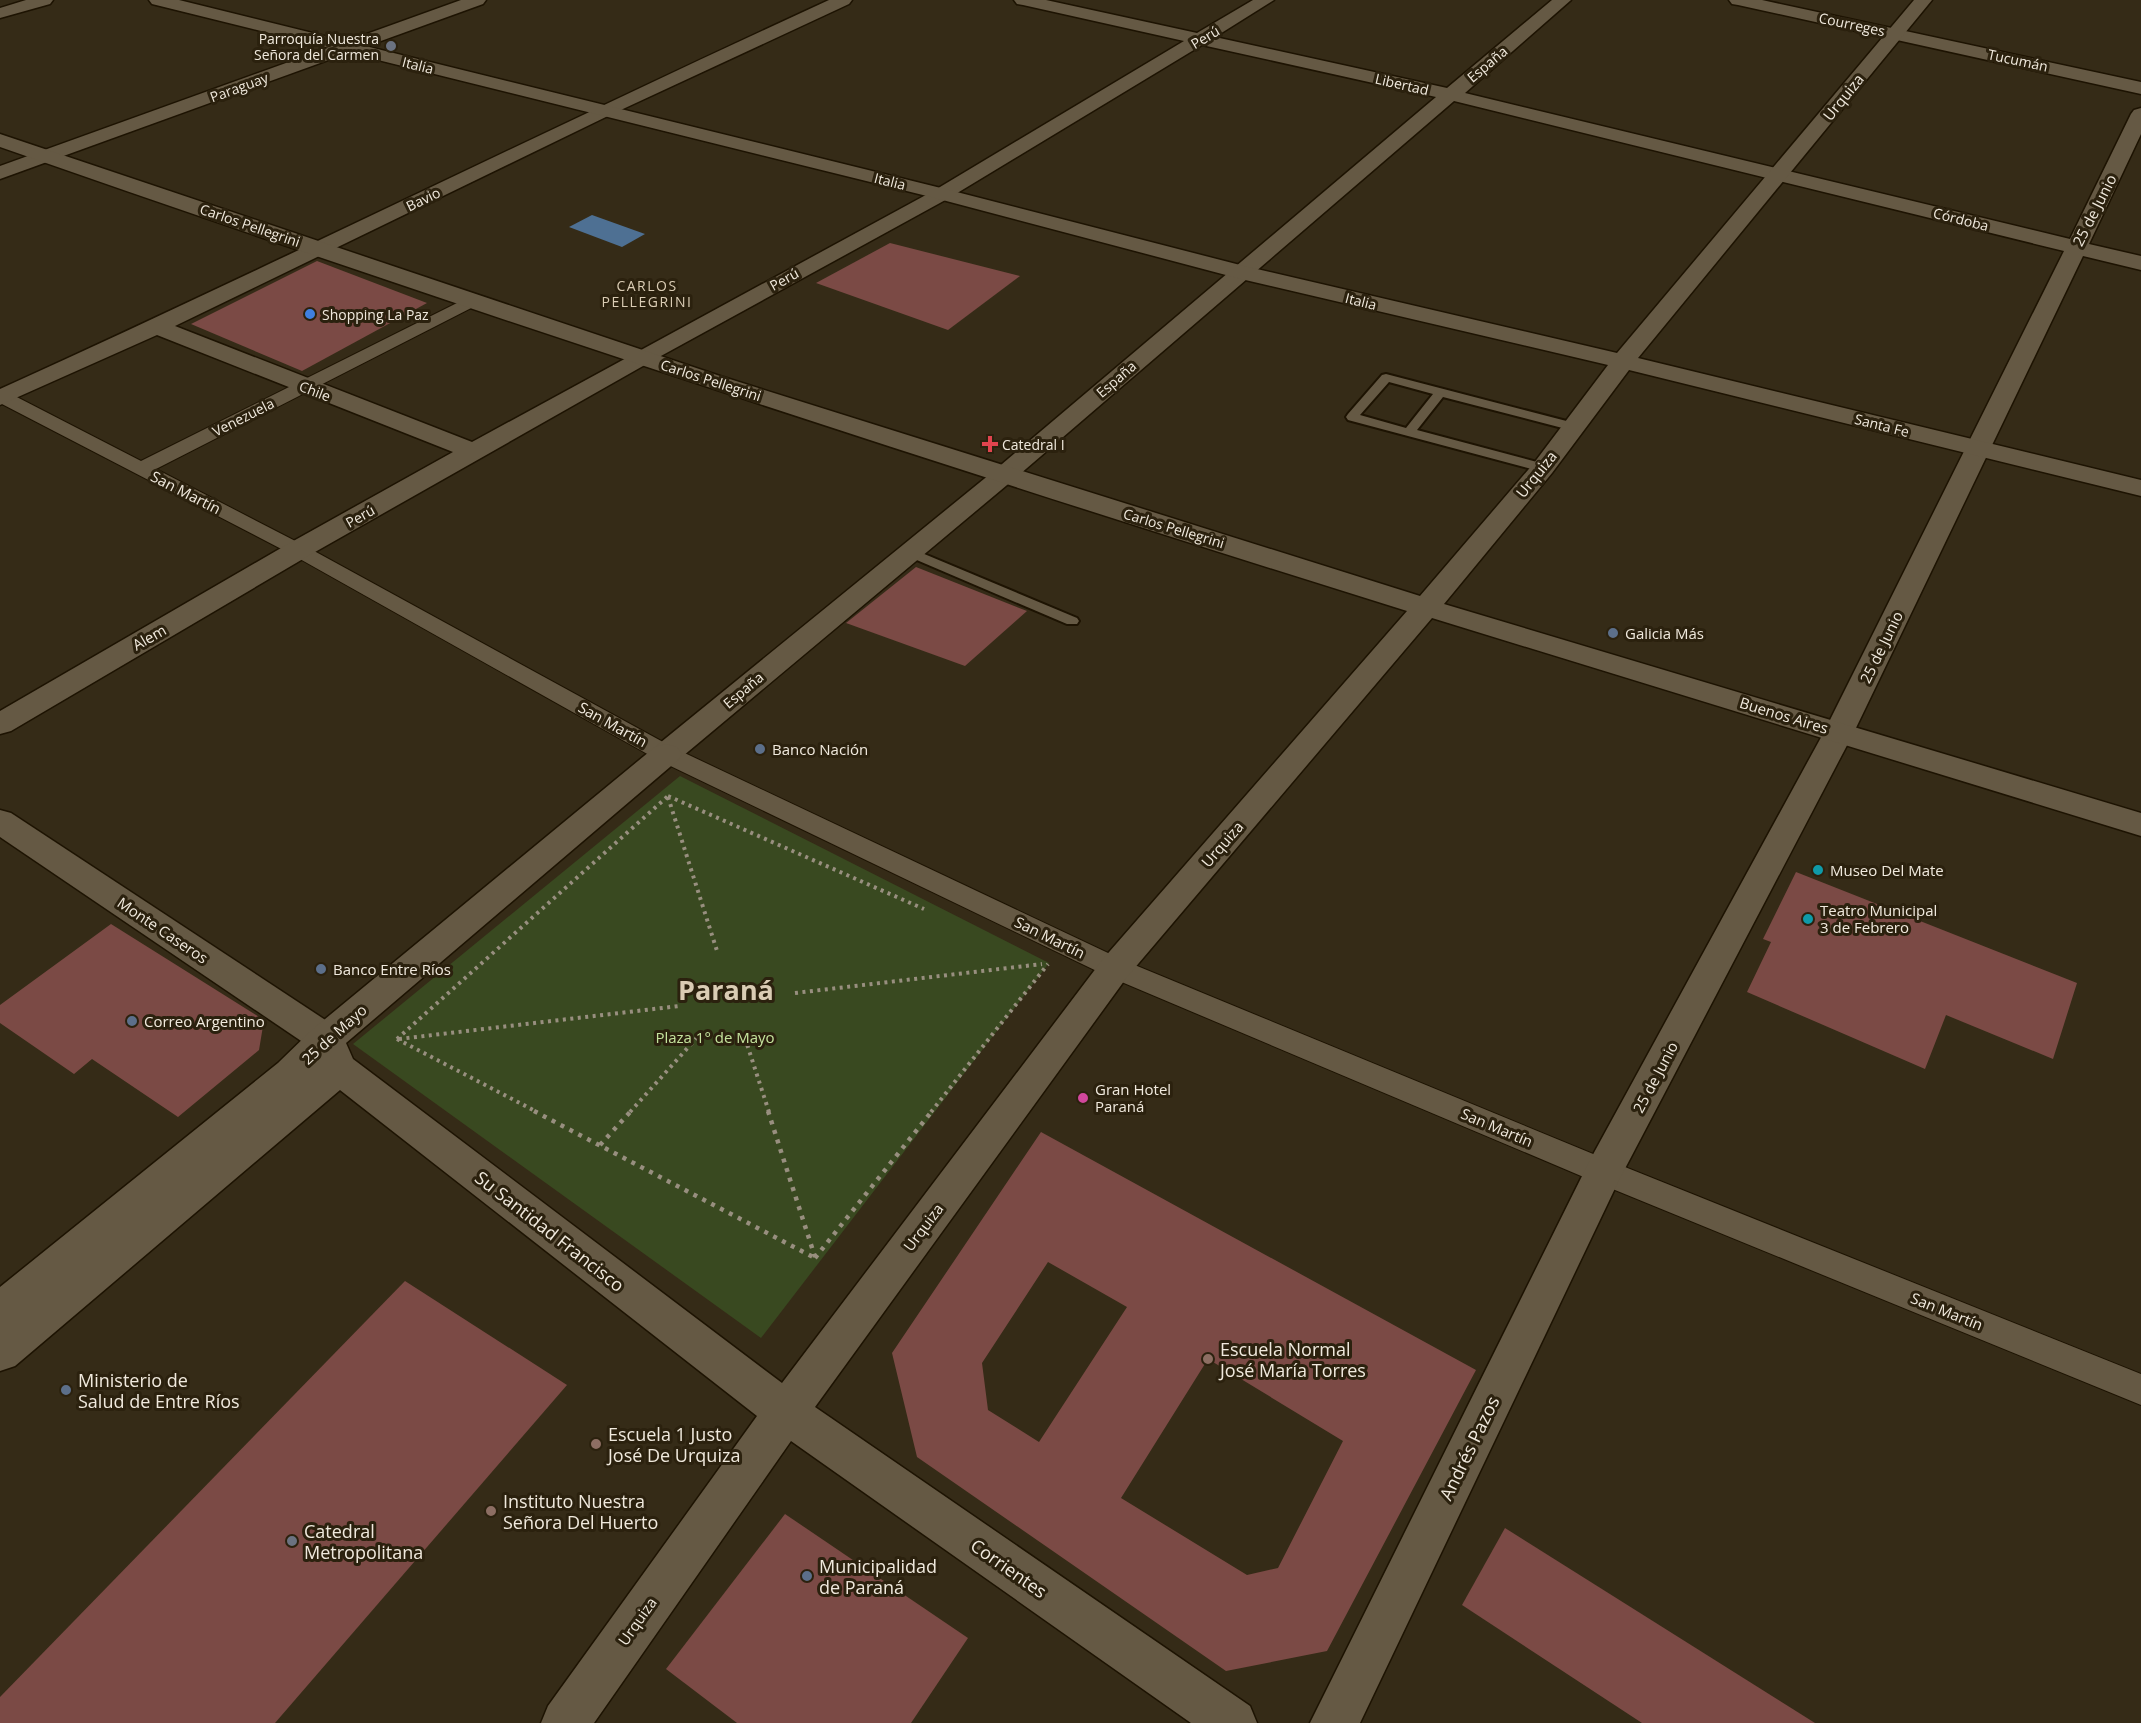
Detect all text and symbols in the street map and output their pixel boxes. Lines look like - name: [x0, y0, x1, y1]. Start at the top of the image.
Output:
- street label: Courreges: [1817, 8, 1887, 40]
- street label: Perú: [1187, 21, 1223, 53]
- place label: Parroquía Nuestra Señora del Carmen: [254, 29, 379, 64]
- marker: Parroquía Nuestra Señora del Carmen: [384, 39, 398, 53]
- street label: España: [1463, 42, 1511, 86]
- street label: Tucumán: [1986, 44, 2050, 76]
- street label: Italia: [400, 52, 436, 78]
- street label: Paraguay: [207, 67, 272, 106]
- street label: Libertad: [1373, 69, 1431, 99]
- street label: Urquiza: [1818, 69, 1868, 125]
- street label: Italia: [872, 168, 908, 194]
- street label: 25 de Junio: [2067, 171, 2121, 249]
- street label: Bavio: [403, 183, 443, 215]
- street label: Carlos Pellegrini: [197, 199, 303, 251]
- street label: Córdoba: [1931, 203, 1991, 235]
- street label: Perú: [766, 263, 802, 295]
- district label: CARLOS PELLEGRINI: [602, 276, 692, 311]
- street label: Italia: [1343, 288, 1379, 314]
- place label: Shopping La Paz: [322, 305, 429, 324]
- marker: Shopping La Paz: [303, 307, 317, 321]
- street label: Carlos Pellegrini: [658, 355, 764, 405]
- street label: España: [1092, 356, 1140, 402]
- street label: Chile: [296, 376, 334, 406]
- street label: Venezuela: [209, 393, 277, 441]
- street label: Santa Fe: [1853, 409, 1911, 441]
- place label: Catedral I: [1002, 435, 1065, 454]
- marker: Catedral I: [983, 437, 997, 451]
- street label: Urquiza: [1511, 446, 1561, 502]
- street label: San Martín: [148, 466, 224, 518]
- street label: Perú: [342, 500, 378, 532]
- street label: Carlos Pellegrini: [1121, 504, 1227, 552]
- street label: 25 de Junio: [1855, 608, 1907, 686]
- street label: Alem: [129, 619, 169, 655]
- place label: Galicia Más: [1625, 623, 1704, 643]
- marker: Galicia Más: [1606, 626, 1620, 640]
- street label: España: [719, 668, 767, 712]
- street label: Buenos Aires: [1737, 692, 1831, 738]
- street label: San Martín: [575, 697, 651, 751]
- place label: Banco Nación: [772, 739, 868, 759]
- marker: Banco Nación: [753, 742, 767, 756]
- street label: Urquiza: [1197, 817, 1247, 871]
- place label: Museo Del Mate: [1830, 860, 1944, 880]
- marker: Museo Del Mate: [1811, 863, 1825, 877]
- street label: Monte Caseros: [114, 892, 212, 968]
- place label: Teatro Municipal 3 de Febrero: [1820, 900, 1937, 937]
- street label: San Martín: [1011, 911, 1089, 963]
- marker: Teatro Municipal 3 de Febrero: [1801, 912, 1815, 926]
- place label: Banco Entre Ríos: [333, 959, 451, 979]
- marker: Banco Entre Ríos: [314, 962, 328, 976]
- district label: Paraná: [678, 971, 774, 1008]
- street label: 25 de Mayo: [297, 999, 371, 1069]
- place label: Correo Argentino: [144, 1011, 265, 1031]
- marker: Correo Argentino: [125, 1014, 139, 1028]
- park label: Plaza 1° de Mayo: [655, 1027, 775, 1047]
- street label: 25 de Junio: [1628, 1038, 1682, 1116]
- place label: Gran Hotel Paraná: [1095, 1079, 1171, 1116]
- marker: Gran Hotel Paraná: [1076, 1091, 1090, 1105]
- street label: San Martín: [1458, 1103, 1536, 1151]
- street label: Su Santidad Francisco: [470, 1165, 630, 1297]
- street label: Urquiza: [899, 1199, 947, 1255]
- street label: San Martín: [1908, 1288, 1986, 1334]
- place label: Escuela Normal José María Torres: [1218, 1337, 1366, 1382]
- marker: Escuela Normal José María Torres: [1201, 1352, 1215, 1366]
- place label: Ministerio de Salud de Entre Ríos: [78, 1368, 240, 1413]
- marker: Ministerio de Salud de Entre Ríos: [59, 1383, 73, 1397]
- street label: Andrés Pazos: [1433, 1392, 1505, 1504]
- place label: Escuela 1 Justo José De Urquiza: [606, 1422, 740, 1467]
- marker: Escuela 1 Justo José De Urquiza: [589, 1437, 603, 1451]
- place label: Instituto Nuestra Señora Del Huerto: [503, 1489, 658, 1534]
- marker: Instituto Nuestra Señora Del Huerto: [484, 1504, 498, 1518]
- place label: Catedral Metropolitana: [304, 1519, 423, 1564]
- street label: Corrientes: [966, 1533, 1052, 1603]
- marker: Catedral Metropolitana: [285, 1534, 299, 1548]
- place label: Municipalidad de Paraná: [819, 1554, 937, 1599]
- marker: Municipalidad de Paraná: [800, 1569, 814, 1583]
- street label: Urquiza: [613, 1593, 661, 1649]

